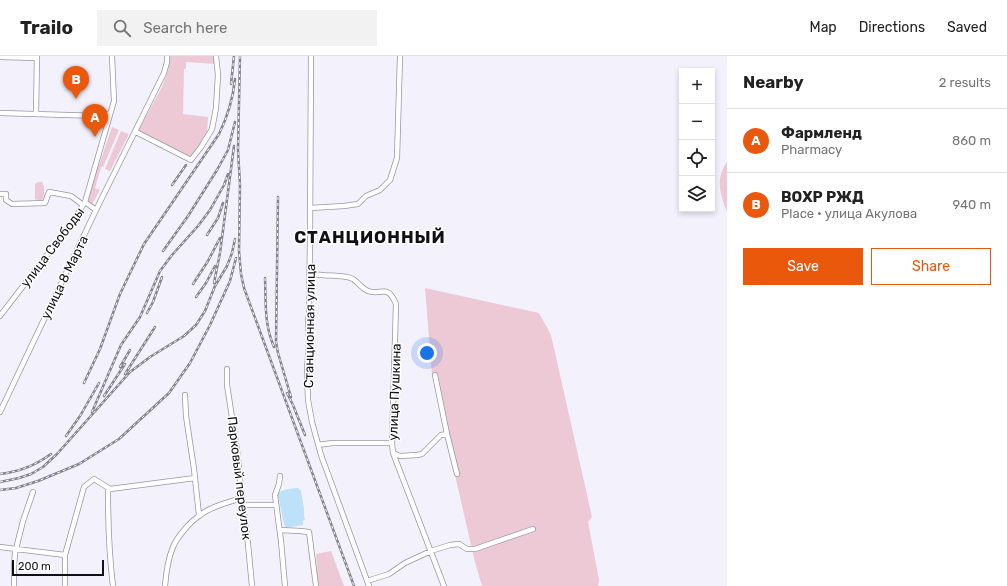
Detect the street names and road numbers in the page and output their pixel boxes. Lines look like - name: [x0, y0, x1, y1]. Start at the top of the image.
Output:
- street label: улица Свободы: [18, 204, 87, 290]
- street label: улица 8 Марта: [38, 233, 91, 321]
- street label: Станционная улица: [301, 264, 318, 388]
- street label: улица Пушкина: [385, 343, 404, 441]
- street label: Парковый переулок: [224, 415, 255, 541]

